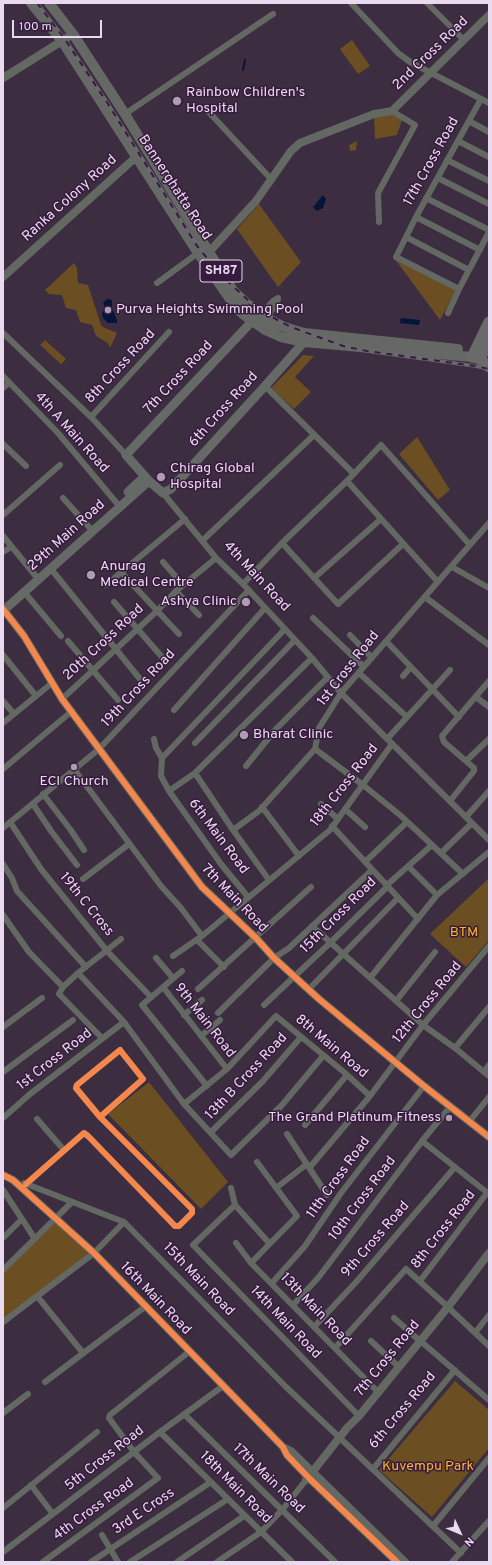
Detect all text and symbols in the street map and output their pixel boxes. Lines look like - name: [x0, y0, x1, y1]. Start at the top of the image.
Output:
- scale bar: [14, 12, 104, 38]
- street label: 2nd Cross Road: [390, 14, 472, 94]
- text: 100 m: [19, 19, 52, 35]
- place label: Rainbow Children's Hospital: [186, 85, 305, 118]
- marker: Rainbow Children's Hospital: [171, 95, 183, 107]
- street label: 17th Cross Road: [401, 115, 463, 209]
- street label: Bannerghatta Road: [134, 132, 214, 244]
- street label: Ranka Colony Road: [19, 152, 121, 246]
- road number: SH87: [200, 260, 242, 282]
- place label: Purva Heights Swimming Pool: [116, 302, 304, 318]
- marker: Purva Heights Swimming Pool: [103, 305, 113, 315]
- street label: 8th Cross Road: [82, 326, 160, 408]
- street label: 7th Cross Road: [141, 338, 217, 418]
- street label: 6th Cross Road: [186, 369, 262, 451]
- street label: 4th A Main Road: [30, 389, 112, 477]
- place label: Chirag Global Hospital: [170, 461, 255, 494]
- marker: Chirag Global Hospital: [155, 471, 167, 483]
- street label: 29th Main Road: [25, 497, 109, 575]
- street label: 4th Main Road: [219, 538, 293, 616]
- place label: Anurag Medical Centre: [100, 559, 194, 592]
- marker: Anurag Medical Centre: [85, 569, 97, 581]
- place label: Ashya Clinic: [161, 594, 237, 610]
- marker: Ashya Clinic: [240, 596, 252, 608]
- street label: 20th Cross Road: [60, 601, 148, 685]
- street label: 1st Cross Road: [314, 628, 384, 710]
- street label: 19th Cross Road: [99, 647, 179, 731]
- place label: Bharat Clinic: [253, 727, 333, 743]
- marker: Bharat Clinic: [238, 729, 250, 741]
- street label: 18th Cross Road: [307, 741, 383, 831]
- marker: ECI Church: [69, 762, 79, 772]
- place label: ECI Church: [39, 774, 109, 790]
- street label: 6th Main Road: [184, 796, 252, 878]
- street label: 7th Main Road: [197, 861, 271, 937]
- street label: 19th C Cross: [55, 870, 117, 940]
- street label: 15th Cross Road: [297, 874, 381, 958]
- park label: BTM: [450, 925, 478, 941]
- street label: 12th Cross Road: [390, 959, 466, 1047]
- street label: 9th Main Road: [170, 980, 238, 1062]
- street label: 8th Main Road: [291, 1012, 371, 1082]
- street label: 1st Cross Road: [14, 1025, 96, 1095]
- street label: 13th B Cross Road: [202, 1030, 292, 1124]
- place label: The Grand Platinum Fitness: [268, 1110, 441, 1126]
- marker: The Grand Platinum Fitness: [444, 1113, 454, 1123]
- street label: 11th Cross Road: [304, 1134, 374, 1222]
- street label: 10th Cross Road: [326, 1154, 400, 1244]
- street label: 8th Cross Road: [408, 1187, 480, 1273]
- street label: 9th Cross Road: [338, 1199, 414, 1281]
- street label: 15th Main Road: [159, 1240, 237, 1320]
- street label: 16th Main Road: [116, 1259, 194, 1339]
- street label: 13th Main Road: [276, 1270, 354, 1350]
- street label: 14th Main Road: [246, 1283, 324, 1363]
- street label: 7th Cross Road: [352, 1317, 424, 1401]
- street label: 6th Cross Road: [366, 1369, 440, 1453]
- street label: 5th Cross Road: [62, 1423, 148, 1495]
- street label: 17th Main Road: [229, 1440, 307, 1518]
- street label: 18th Main Road: [195, 1448, 275, 1528]
- park label: Kuvempu Park: [382, 1459, 474, 1475]
- street label: 4th Cross Road: [50, 1475, 138, 1545]
- street label: 3rd E Cross: [110, 1485, 178, 1539]
- north arrow: [440, 1513, 480, 1553]
- text: N: [461, 1534, 476, 1549]

